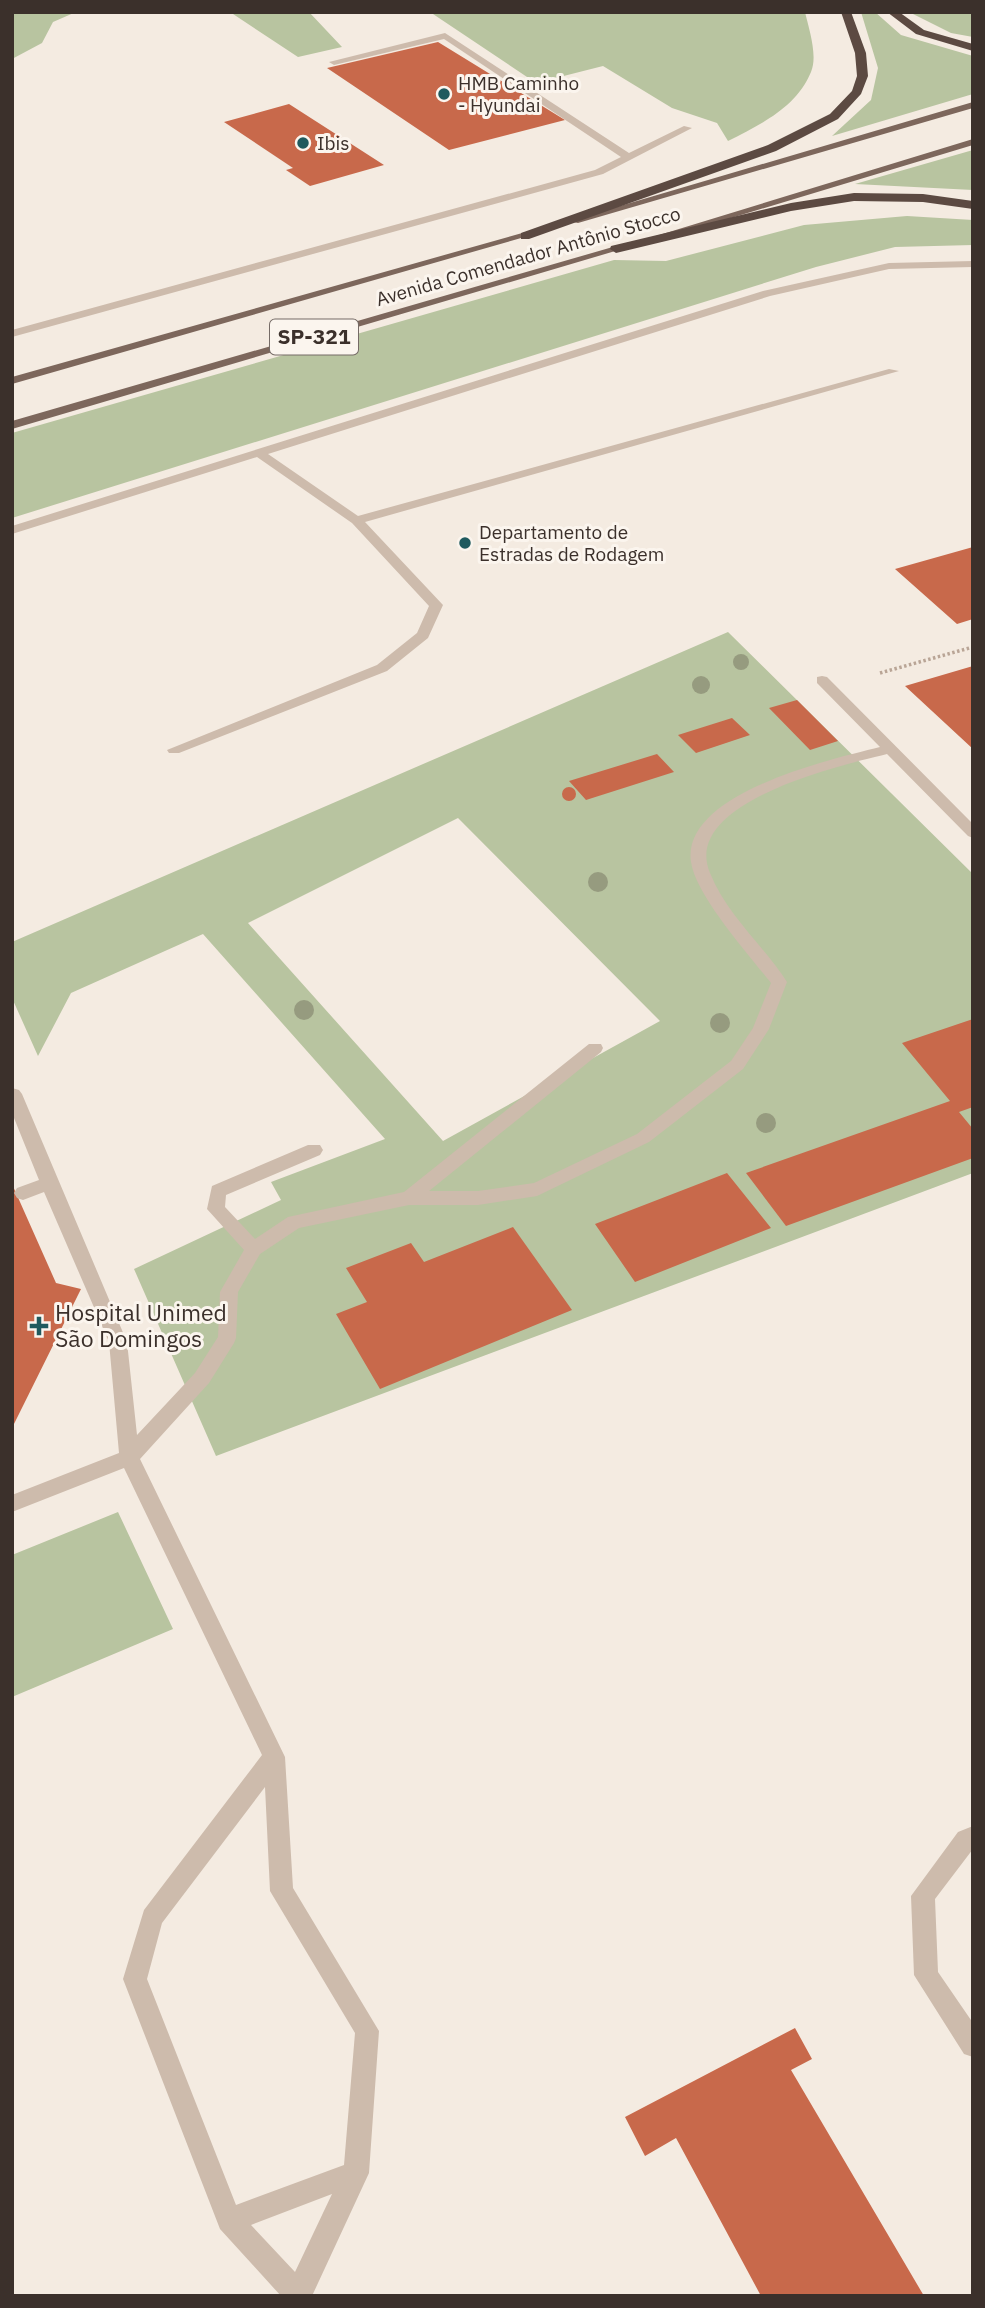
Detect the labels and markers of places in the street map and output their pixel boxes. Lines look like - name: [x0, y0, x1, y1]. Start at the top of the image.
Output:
- place label: HMB Caminho - Hyundai: [458, 71, 579, 117]
- marker: HMB Caminho - Hyundai: [436, 86, 452, 102]
- place label: Ibis: [317, 131, 350, 155]
- marker: Ibis: [295, 135, 311, 151]
- place label: Departamento de Estradas de Rodagem: [479, 520, 664, 566]
- marker: Departamento de Estradas de Rodagem: [457, 535, 473, 551]
- place label: Hospital Unimed São Domingos: [55, 1297, 227, 1353]
- marker: Hospital Unimed São Domingos: [29, 1316, 49, 1336]

